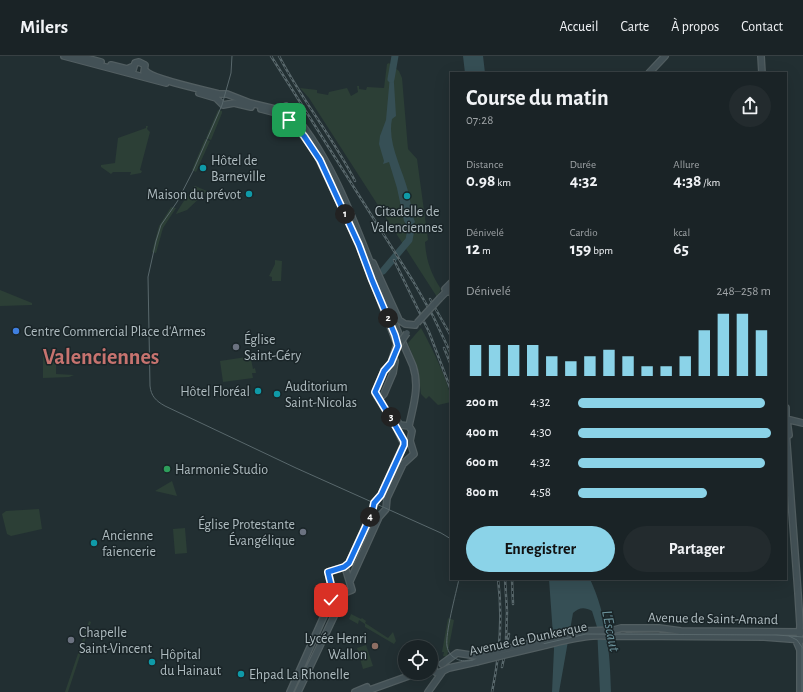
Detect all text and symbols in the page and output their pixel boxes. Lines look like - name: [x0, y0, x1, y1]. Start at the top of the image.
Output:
- text: Milers: [20, 18, 68, 37]
- text: Accueil: [559, 20, 598, 34]
- text: Carte: [620, 20, 649, 34]
- text: À propos: [671, 20, 719, 34]
- text: Contact: [741, 20, 783, 34]
- button: share: [729, 85, 771, 127]
- text: Course du matin: [466, 87, 609, 109]
- pin: [272, 103, 306, 137]
- icon: arrive: [278, 109, 300, 131]
- text: 07:28: [466, 114, 493, 127]
- place label: Hôtel de Barneville: [211, 154, 266, 184]
- text: Distance: [466, 159, 503, 170]
- text: Durée: [570, 159, 596, 170]
- text: Allure: [673, 159, 699, 170]
- marker: Hôtel de Barneville: [198, 163, 208, 173]
- text: 0.98: [466, 172, 495, 189]
- text: 4:32: [570, 172, 597, 189]
- text: 4:38: [673, 172, 701, 189]
- text: km: [495, 177, 511, 188]
- text: /km: [701, 177, 720, 188]
- place label: Maison du prévot: [147, 188, 242, 202]
- marker: Maison du prévot: [244, 189, 254, 199]
- marker: Citadelle de Valenciennes: [402, 191, 412, 201]
- pin: 1: [335, 204, 355, 224]
- place label: Citadelle de Valenciennes: [371, 205, 443, 235]
- text: 1: [343, 208, 347, 219]
- text: Dénivelé: [466, 227, 504, 238]
- text: Cardio: [570, 227, 598, 238]
- text: kcal: [673, 227, 690, 238]
- text: 12: [466, 240, 480, 257]
- text: 159: [570, 240, 591, 257]
- text: 65: [673, 240, 689, 257]
- text: m: [480, 245, 491, 256]
- text: bpm: [591, 245, 613, 256]
- text: Dénivelé: [466, 285, 511, 298]
- text: 248–258 m: [716, 285, 771, 298]
- pin: 2: [378, 308, 398, 328]
- text: 2: [385, 312, 391, 323]
- place label: Centre Commercial Place d'Armes: [24, 325, 206, 339]
- marker: Centre Commercial Place d'Armes: [11, 326, 21, 336]
- place label: Église Saint-Géry: [244, 330, 301, 363]
- marker: Église Saint-Géry: [231, 342, 241, 352]
- district label: Valenciennes: [43, 346, 159, 368]
- place label: Auditorium Saint-Nicolas: [285, 380, 357, 410]
- place label: Hôtel Floréal: [180, 385, 250, 399]
- marker: Hôtel Floréal: [253, 386, 263, 396]
- marker: Auditorium Saint-Nicolas: [272, 389, 282, 399]
- text: 200 m: [466, 396, 498, 409]
- text: 4:32: [530, 396, 551, 409]
- pin: 3: [381, 407, 401, 427]
- text: 3: [389, 411, 393, 422]
- text: 400 m: [466, 426, 499, 439]
- text: 4:30: [530, 426, 551, 439]
- text: 600 m: [466, 456, 498, 469]
- text: 4:32: [530, 456, 551, 469]
- place label: Harmonie Studio: [175, 463, 268, 477]
- marker: Harmonie Studio: [162, 464, 172, 474]
- text: 800 m: [466, 486, 498, 499]
- text: 4:58: [530, 486, 551, 499]
- pin: 4: [360, 507, 380, 527]
- text: 4: [367, 511, 373, 522]
- place label: Église Protestante Évangélique: [198, 515, 295, 548]
- button: Enregistrer: [466, 526, 615, 572]
- button: Partager: [623, 526, 771, 572]
- marker: Église Protestante Évangélique: [298, 527, 308, 537]
- place label: Ancienne faïencerie: [102, 529, 156, 559]
- marker: Ancienne faïencerie: [89, 538, 99, 548]
- pin: [314, 583, 348, 617]
- icon: check: [320, 589, 342, 611]
- water label: L'Escaut: [599, 609, 622, 653]
- street label: Avenue de Saint-Amand: [648, 611, 778, 627]
- street label: Avenue de Dunkerque: [468, 620, 588, 658]
- place label: Chapelle Saint-Vincent: [79, 626, 152, 656]
- place label: Lycée Henri Wallon: [304, 632, 367, 662]
- marker: Chapelle Saint-Vincent: [66, 635, 76, 645]
- map controls: [398, 640, 438, 680]
- button: locate: [398, 640, 438, 680]
- marker: Lycée Henri Wallon: [370, 641, 380, 651]
- place label: Hôpital du Hainaut: [160, 648, 222, 678]
- marker: Hôpital du Hainaut: [147, 657, 157, 667]
- place label: Ehpad La Rhonelle: [249, 668, 349, 682]
- marker: Ehpad La Rhonelle: [236, 669, 246, 679]

